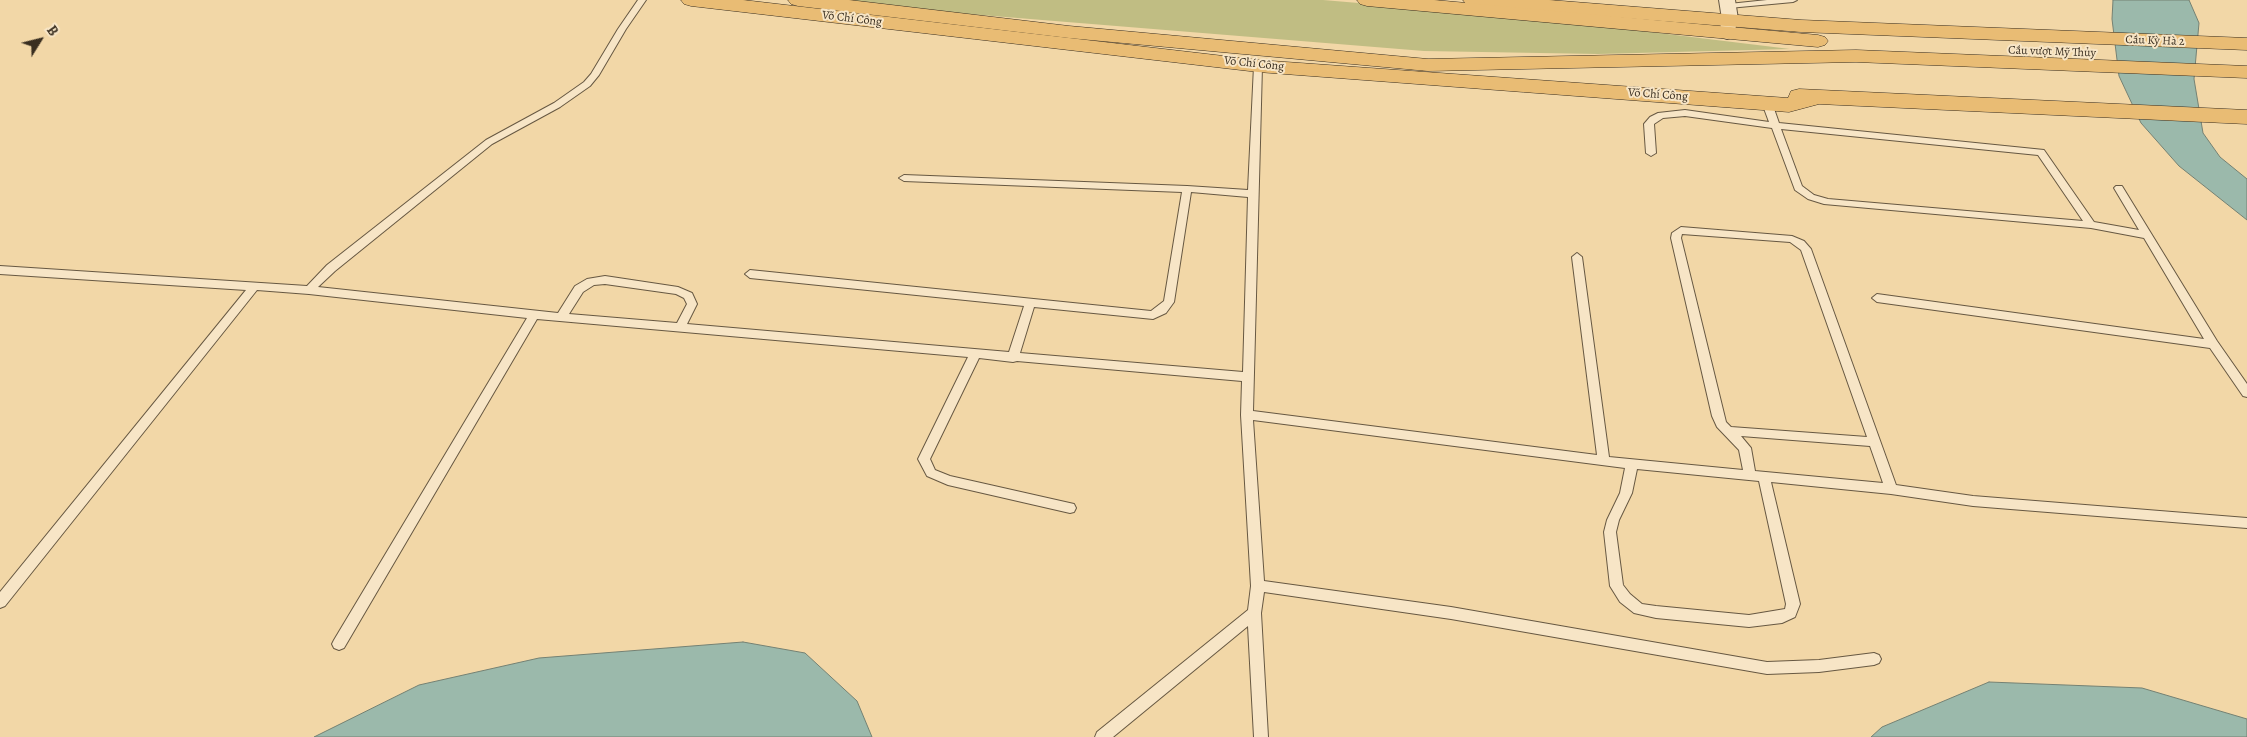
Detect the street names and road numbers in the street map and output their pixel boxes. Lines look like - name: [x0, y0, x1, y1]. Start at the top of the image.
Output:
- street label: Võ Chí Công: [821, 8, 883, 30]
- street label: Cầu Kỳ Hà 2: [2125, 33, 2185, 49]
- street label: Cầu vượt Mỹ Thủy: [2008, 43, 2096, 61]
- street label: Võ Chí Công: [1223, 54, 1285, 74]
- street label: Võ Chí Công: [1627, 86, 1689, 104]

